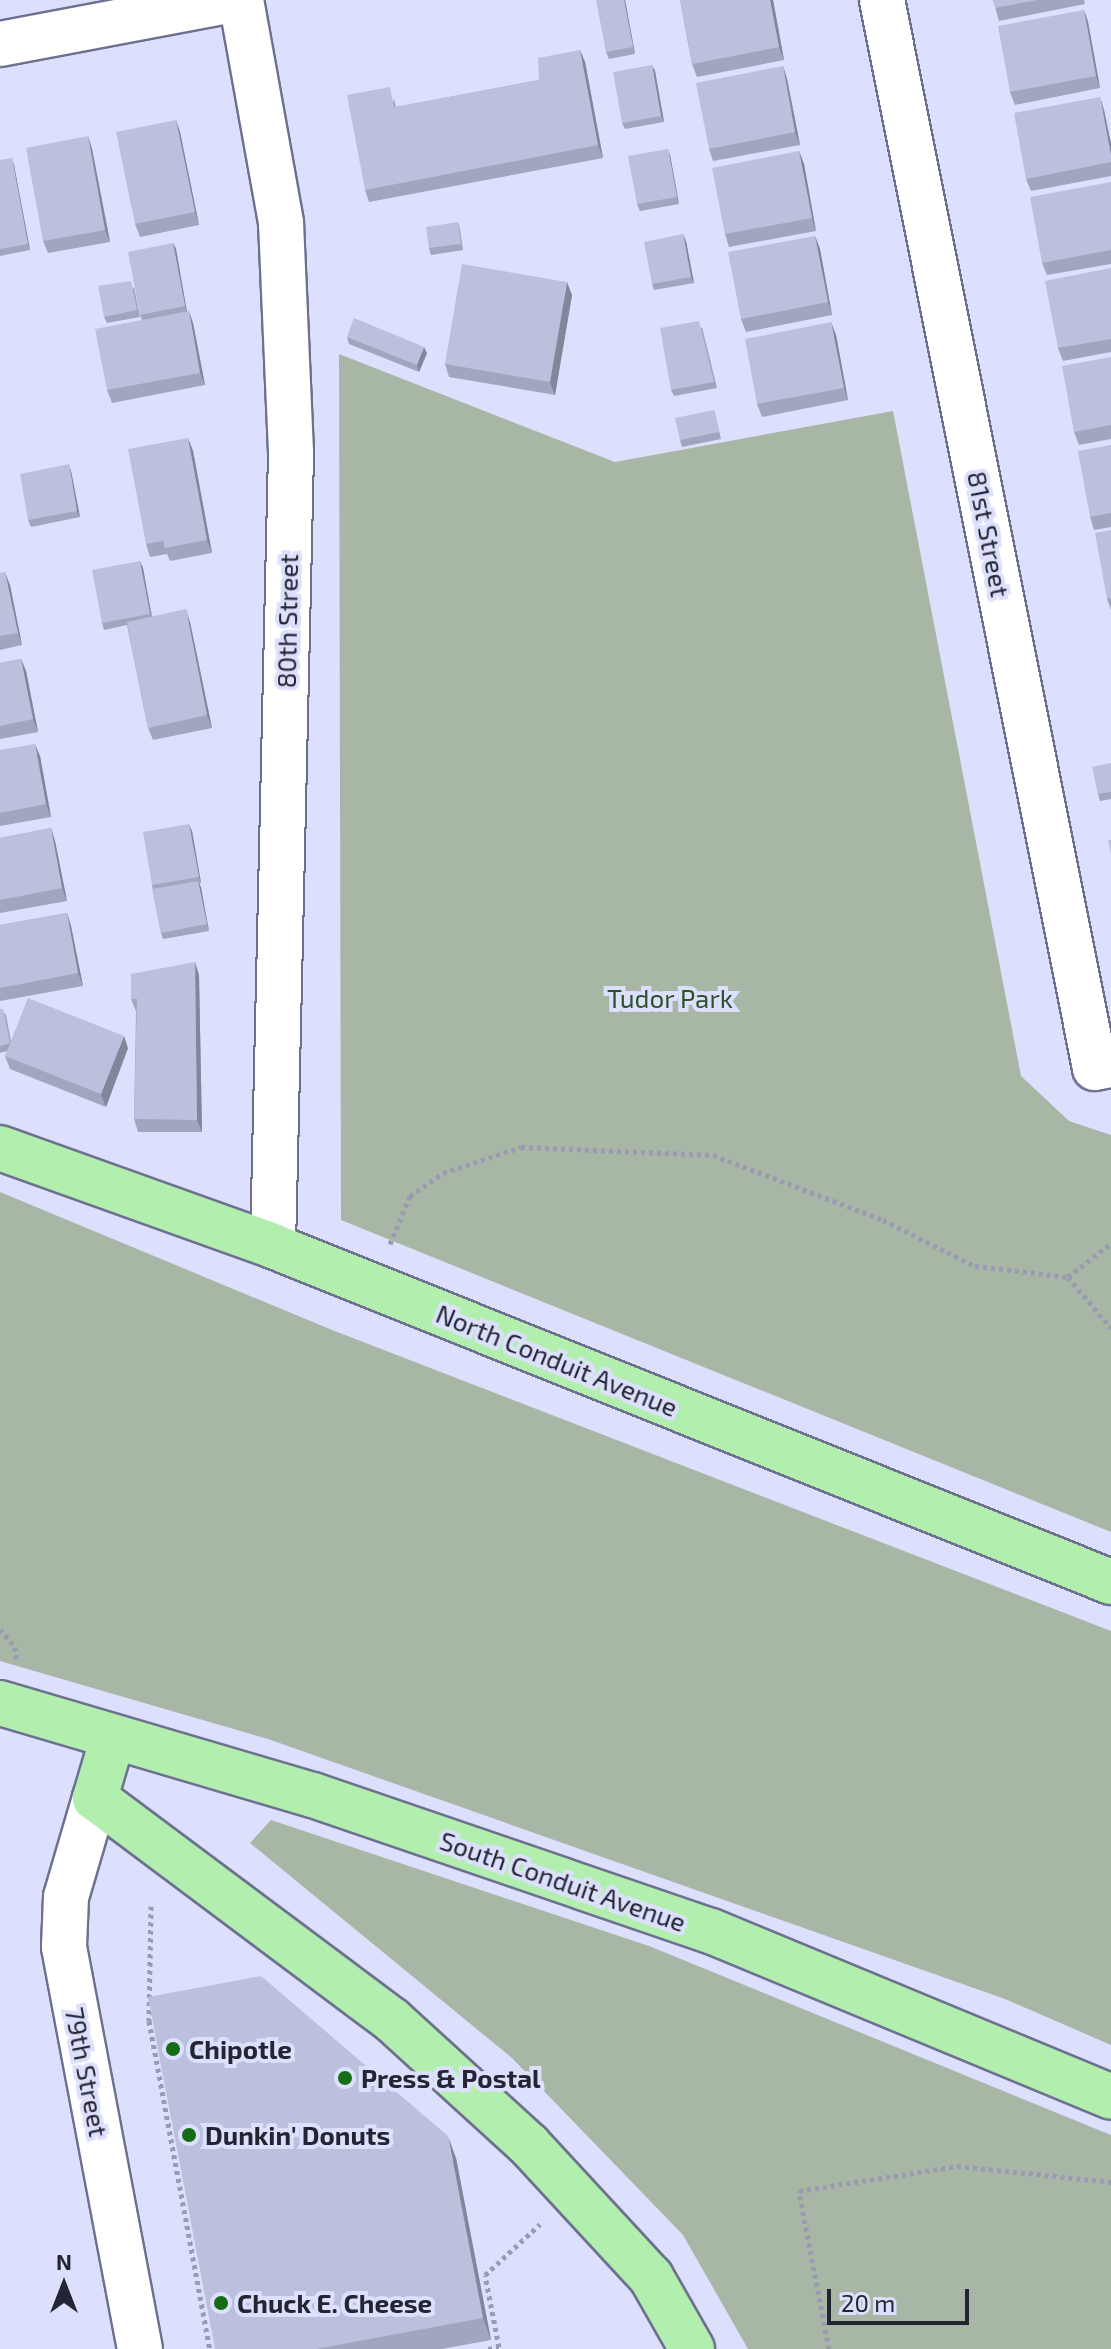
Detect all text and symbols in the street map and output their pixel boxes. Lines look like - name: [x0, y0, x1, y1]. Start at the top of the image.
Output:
- street label: 81st Street: [962, 469, 1016, 599]
- street label: 80th Street: [270, 553, 304, 689]
- park label: Tudor Park: [607, 982, 733, 1014]
- street label: North Conduit Avenue: [432, 1297, 682, 1423]
- street label: South Conduit Avenue: [436, 1824, 690, 1938]
- street label: 79th Street: [59, 2005, 115, 2139]
- place label: Chipotle: [189, 2033, 292, 2065]
- marker: Chipotle: [164, 2040, 182, 2058]
- place label: Press & Postal: [361, 2062, 541, 2094]
- marker: Press & Postal: [336, 2069, 354, 2087]
- place label: Dunkin' Donuts: [205, 2119, 391, 2151]
- marker: Dunkin' Donuts: [180, 2126, 198, 2144]
- north arrow: [24, 2245, 104, 2325]
- text: N: [56, 2248, 72, 2274]
- scale bar: [831, 2273, 973, 2323]
- place label: Chuck E. Cheese: [237, 2287, 432, 2319]
- text: 20 m: [841, 2288, 895, 2317]
- marker: Chuck E. Cheese: [212, 2294, 230, 2312]

